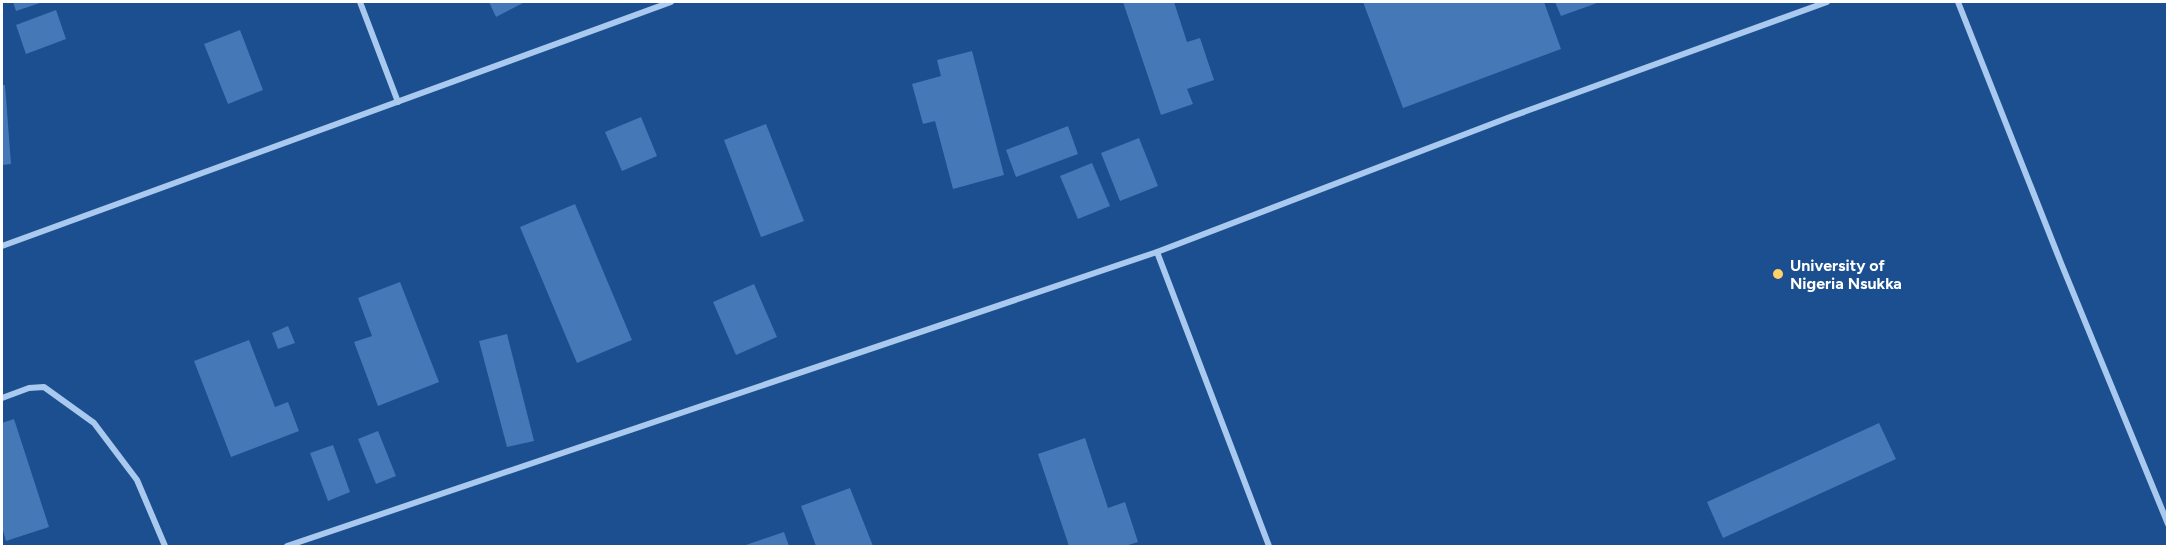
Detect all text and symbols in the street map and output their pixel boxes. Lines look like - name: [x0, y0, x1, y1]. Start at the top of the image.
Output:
- place label: University of Nigeria Nsukka: [1790, 256, 1902, 293]
- marker: University of Nigeria Nsukka: [1771, 267, 1785, 281]

